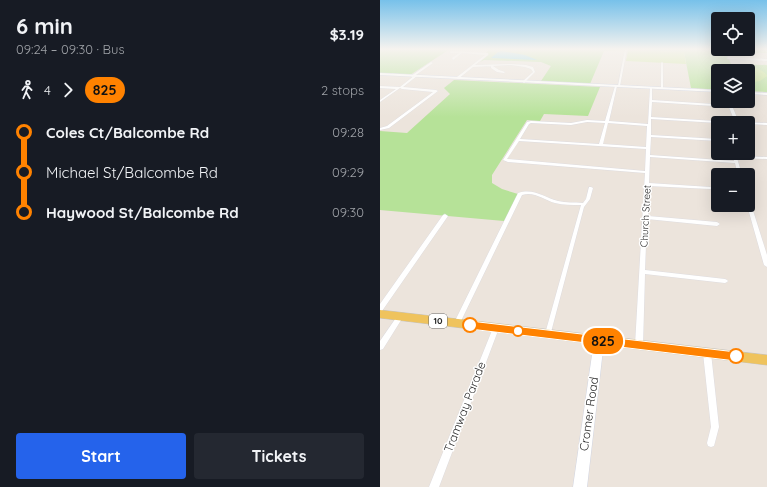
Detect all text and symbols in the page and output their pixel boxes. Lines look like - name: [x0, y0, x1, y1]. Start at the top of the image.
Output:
- text: 6 min: [16, 12, 73, 40]
- map controls: [711, 12, 755, 212]
- button: locate: [711, 12, 755, 56]
- text: $3.19: [330, 25, 364, 44]
- text: 09:24 – 09:30 · Bus: [16, 41, 125, 57]
- button: layers: [711, 64, 755, 108]
- icon: walk: [16, 79, 38, 101]
- icon: forward: [57, 79, 79, 101]
- text: 825: [93, 81, 117, 99]
- text: 4: [44, 82, 51, 98]
- text: 2 stops: [321, 82, 364, 98]
- button: +: [711, 116, 755, 160]
- text: Coles Ct/Balcombe Rd: [46, 123, 209, 142]
- text: 09:28: [332, 124, 364, 140]
- text: Michael St/Balcombe Rd: [46, 163, 218, 182]
- text: 09:29: [332, 164, 364, 180]
- button: −: [711, 168, 755, 212]
- street label: Church Street: [637, 184, 654, 248]
- text: Haywood St/Balcombe Rd: [46, 203, 239, 222]
- text: 09:30: [332, 204, 364, 220]
- road number: 10: [429, 314, 447, 328]
- unlabelled marker: [462, 317, 478, 333]
- unlabelled marker: [512, 325, 524, 337]
- line badge: 825: [580, 328, 626, 354]
- text: 825: [591, 332, 615, 350]
- unlabelled marker: [728, 348, 744, 364]
- street label: Tramway Parade: [440, 359, 489, 454]
- street label: Cromer Road: [576, 376, 601, 452]
- button: Start: [16, 433, 186, 479]
- button: Tickets: [194, 433, 364, 479]

